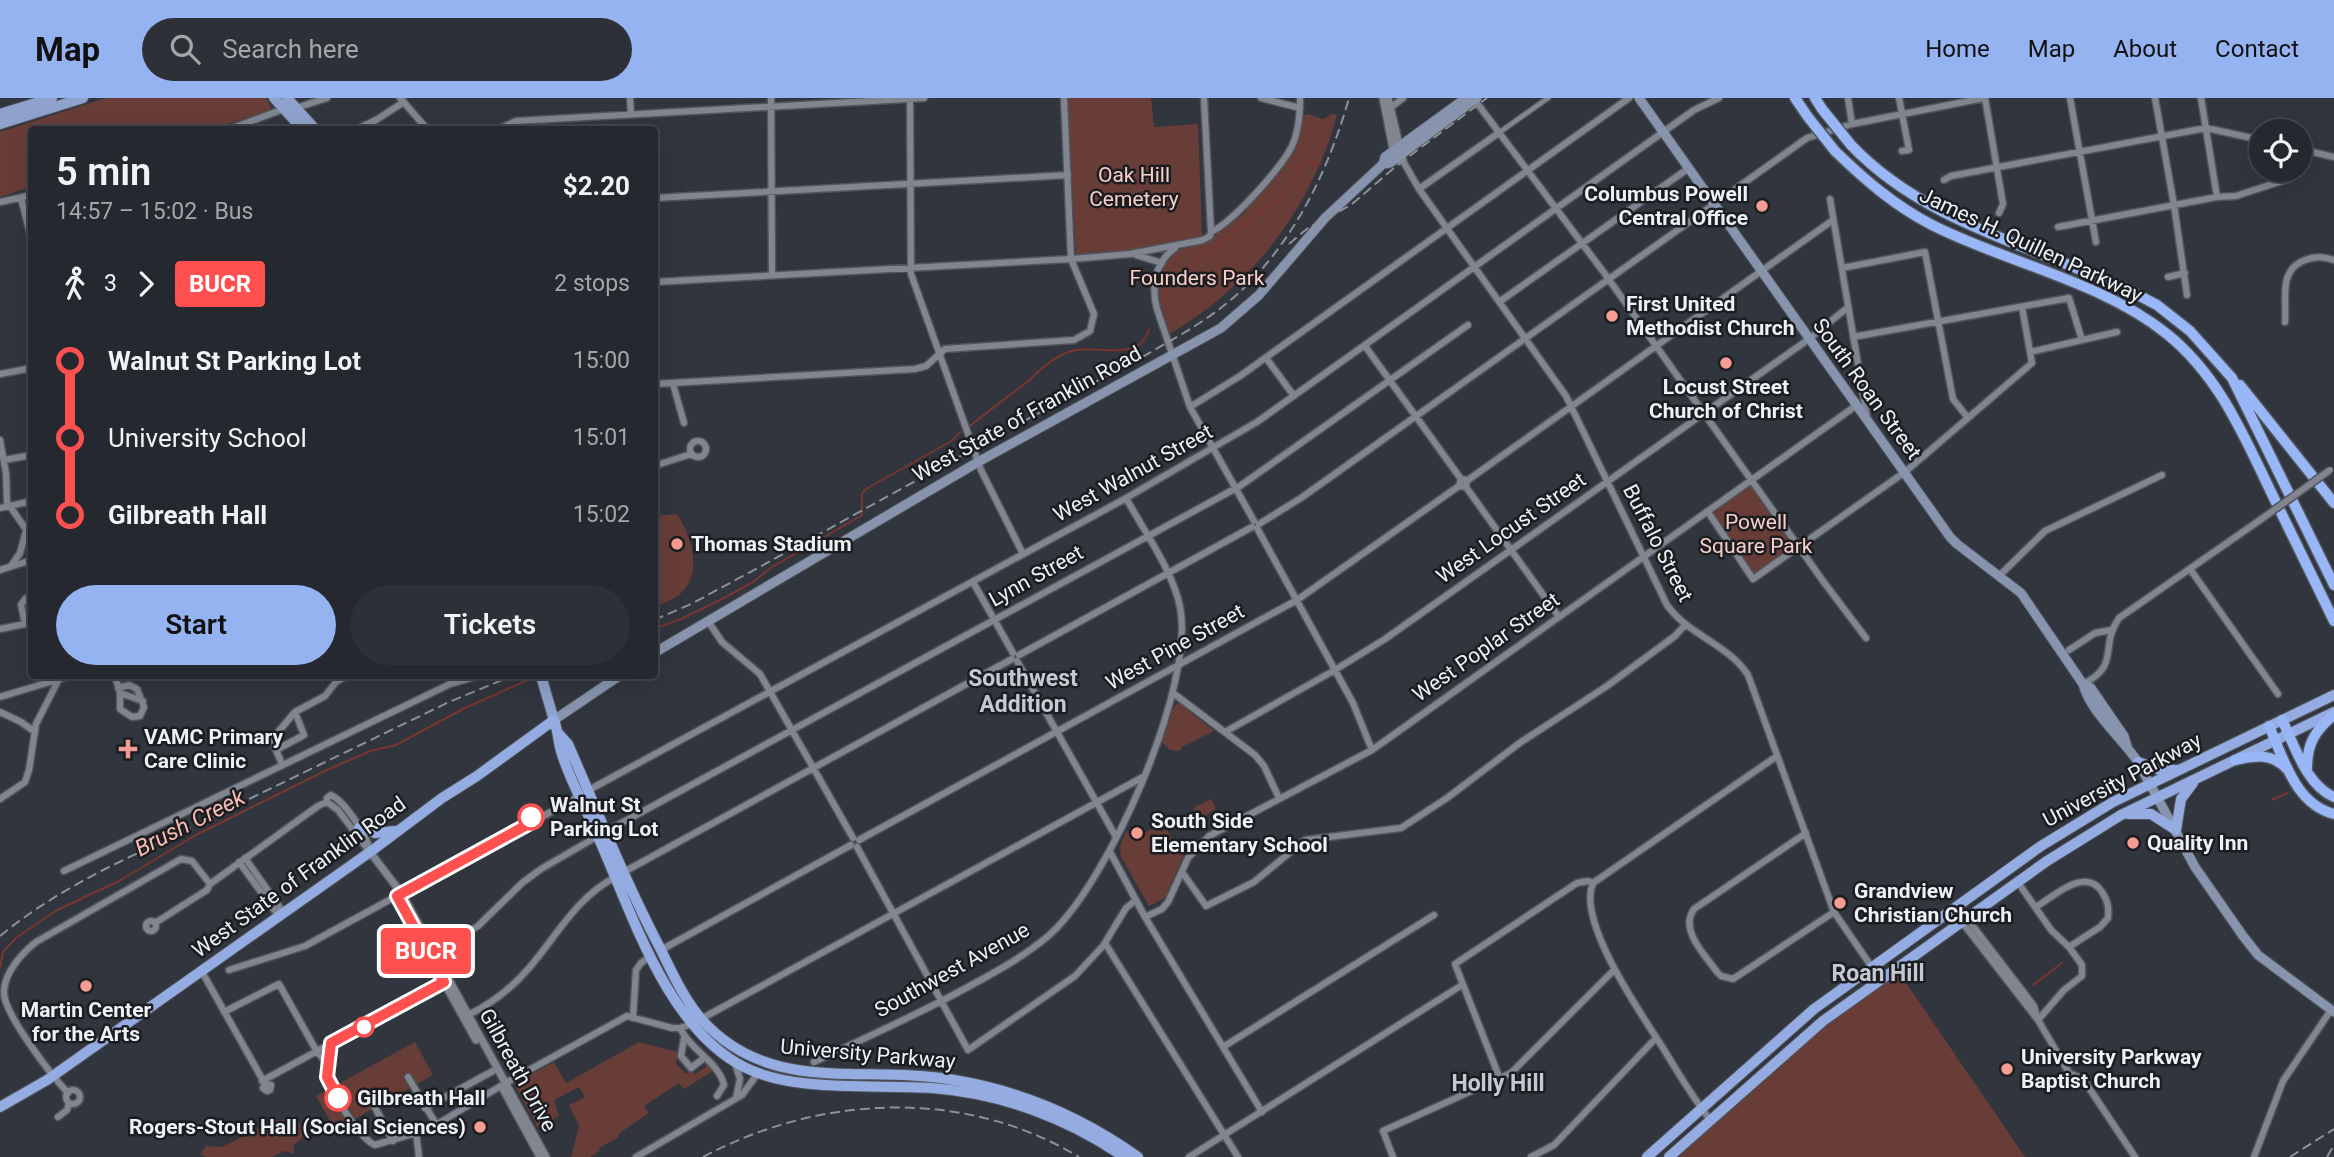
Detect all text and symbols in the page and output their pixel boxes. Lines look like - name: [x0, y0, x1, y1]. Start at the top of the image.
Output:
- search box: [142, 18, 632, 81]
- text: Map: [35, 30, 100, 69]
- icon: search: [166, 30, 204, 68]
- text: Search here: [222, 34, 359, 64]
- text: Home: [1925, 35, 1990, 63]
- text: Map: [2028, 35, 2075, 63]
- text: About: [2113, 35, 2177, 63]
- text: Contact: [2215, 35, 2299, 63]
- map controls: [2249, 119, 2312, 182]
- button: locate: [2249, 119, 2312, 182]
- text: 5 min: [56, 150, 151, 194]
- park label: Oak Hill Cemetery: [1089, 163, 1179, 211]
- text: $2.20: [563, 171, 630, 201]
- place label: Columbus Powell Central Office: [1584, 182, 1748, 230]
- street label: James H. Quillen Parkway: [1916, 183, 2146, 307]
- text: 14:57 – 15:02 · Bus: [56, 198, 253, 225]
- marker: Columbus Powell Central Office: [1754, 198, 1770, 214]
- icon: walk: [56, 265, 94, 303]
- icon: forward: [127, 265, 165, 303]
- park label: Founders Park: [1129, 266, 1265, 290]
- text: 3: [104, 270, 117, 297]
- text: BUCR: [189, 270, 251, 298]
- text: 2 stops: [554, 270, 630, 297]
- place label: First United Methodist Church: [1626, 292, 1794, 340]
- marker: First United Methodist Church: [1604, 308, 1620, 324]
- street label: South Roan Street: [1808, 314, 1926, 464]
- street label: West State of Franklin Road: [908, 341, 1146, 487]
- text: Walnut St Parking Lot: [108, 346, 361, 376]
- text: 15:00: [573, 347, 630, 374]
- marker: Locust Street Church of Christ: [1718, 355, 1734, 371]
- place label: Locust Street Church of Christ: [1649, 375, 1803, 423]
- street label: West Walnut Street: [1049, 419, 1217, 527]
- text: University School: [108, 423, 307, 453]
- text: 15:01: [573, 424, 630, 451]
- street label: West Locust Street: [1432, 467, 1590, 588]
- street label: Buffalo Street: [1618, 480, 1698, 606]
- text: Gilbreath Hall: [108, 500, 267, 530]
- text: 15:02: [573, 501, 630, 528]
- park label: Powell Square Park: [1700, 510, 1813, 558]
- place label: Thomas Stadium: [691, 532, 852, 556]
- marker: Thomas Stadium: [669, 536, 685, 552]
- street label: Lynn Street: [985, 540, 1087, 612]
- button: Start: [56, 585, 336, 665]
- button: Tickets: [350, 585, 630, 665]
- street label: West Poplar Street: [1408, 587, 1564, 707]
- street label: West Pine Street: [1102, 599, 1248, 695]
- district label: Southwest Addition: [968, 665, 1078, 718]
- place label: VAMC Primary Care Clinic: [144, 725, 283, 773]
- street label: University Parkway: [2039, 728, 2205, 832]
- marker: VAMC Primary Care Clinic: [118, 739, 138, 759]
- water label: Brush Creek: [130, 783, 250, 862]
- street label: West State of Franklin Road: [188, 792, 410, 962]
- place label: Walnut St Parking Lot: [550, 793, 658, 841]
- marker: Walnut St Parking Lot: [518, 804, 544, 830]
- place label: South Side Elementary School: [1151, 809, 1328, 857]
- marker: South Side Elementary School: [1129, 825, 1145, 841]
- place label: Quality Inn: [2147, 831, 2248, 855]
- marker: Quality Inn: [2125, 835, 2141, 851]
- place label: Grandview Christian Church: [1854, 879, 2012, 927]
- marker: Grandview Christian Church: [1832, 895, 1848, 911]
- street label: Southwest Avenue: [871, 918, 1033, 1022]
- line badge: BUCR: [377, 928, 475, 974]
- text: BUCR: [395, 937, 457, 965]
- district label: Roan Hill: [1831, 960, 1925, 987]
- marker: Martin Center for the Arts: [78, 978, 94, 994]
- place label: Martin Center for the Arts: [21, 998, 152, 1046]
- street label: Gilbreath Drive: [474, 1004, 562, 1136]
- unlabelled marker: [354, 1017, 374, 1037]
- street label: University Parkway: [779, 1034, 957, 1074]
- place label: University Parkway Baptist Church: [2021, 1045, 2202, 1093]
- marker: University Parkway Baptist Church: [1999, 1061, 2015, 1077]
- district label: Holly Hill: [1451, 1070, 1545, 1097]
- marker: Gilbreath Hall: [325, 1085, 351, 1111]
- place label: Gilbreath Hall: [357, 1086, 486, 1110]
- place label: Rogers-Stout Hall (Social Sciences): [129, 1115, 466, 1139]
- marker: Rogers-Stout Hall (Social Sciences): [472, 1119, 488, 1135]

